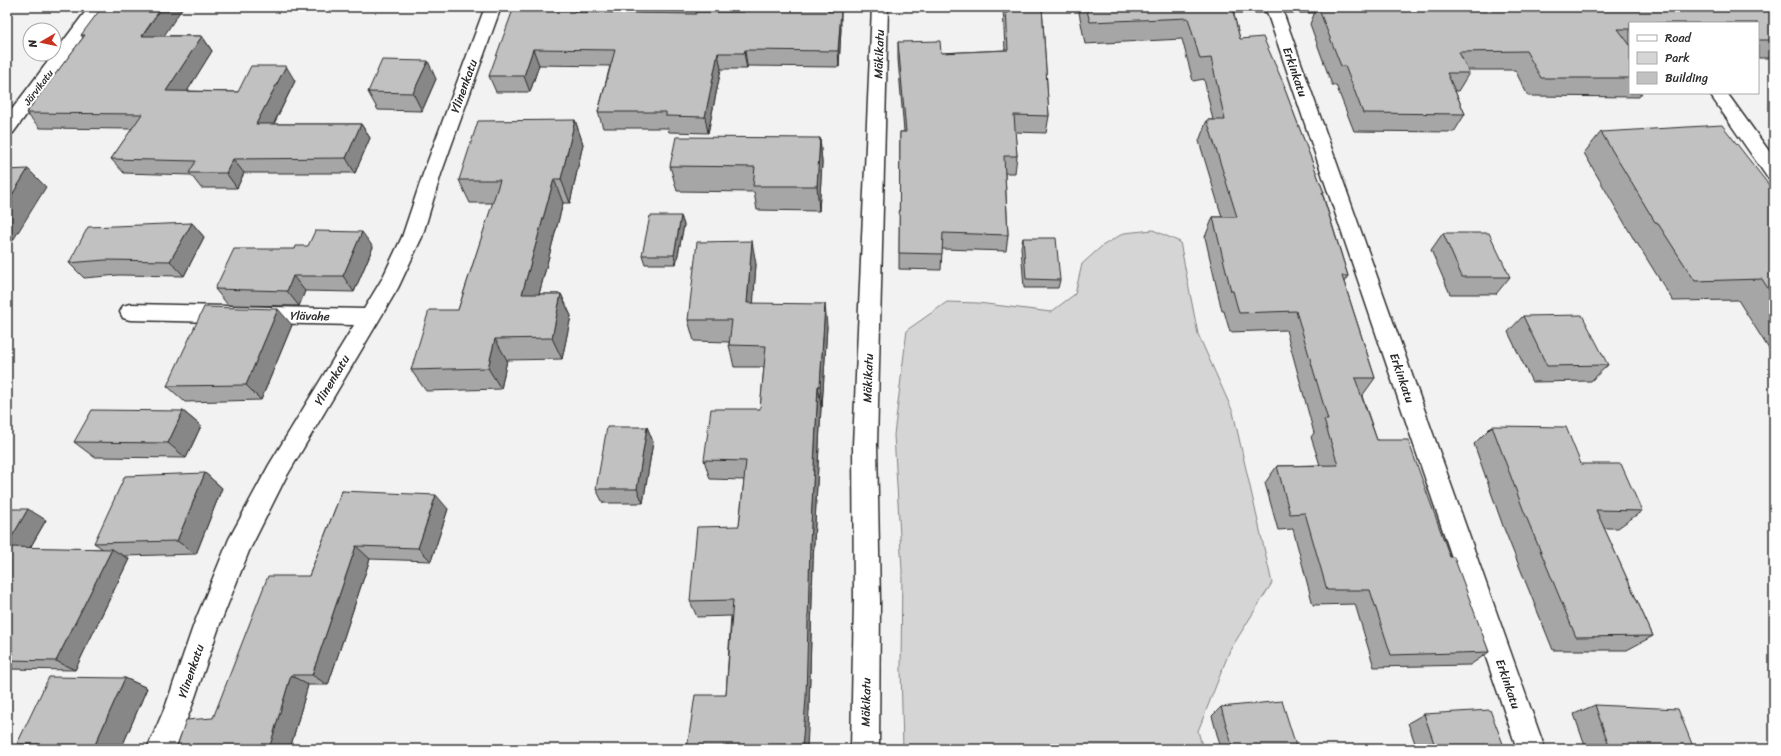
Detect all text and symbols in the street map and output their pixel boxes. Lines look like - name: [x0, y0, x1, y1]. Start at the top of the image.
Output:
- north arrow: [22, 22, 62, 62]
- legend: [1629, 22, 1759, 94]
- text: Road: [1665, 27, 1692, 49]
- street label: Mäkikatu: [867, 28, 891, 79]
- text: N: [23, 38, 43, 50]
- street label: Erkinkatu: [1276, 44, 1314, 101]
- text: Park: [1665, 47, 1690, 69]
- street label: Ylinenkatu: [444, 55, 484, 116]
- street label: Järvikatu: [19, 65, 59, 110]
- text: Building: [1665, 67, 1708, 89]
- street label: Ylävahe: [290, 305, 330, 327]
- street label: Ylinenkatu: [308, 350, 356, 410]
- street label: Erkinkatu: [1383, 350, 1421, 407]
- street label: Mäkikatu: [856, 352, 880, 403]
- street label: Ylinenkatu: [171, 640, 211, 701]
- street label: Erkinkatu: [1489, 656, 1527, 713]
- street label: Mäkikatu: [855, 677, 877, 727]

